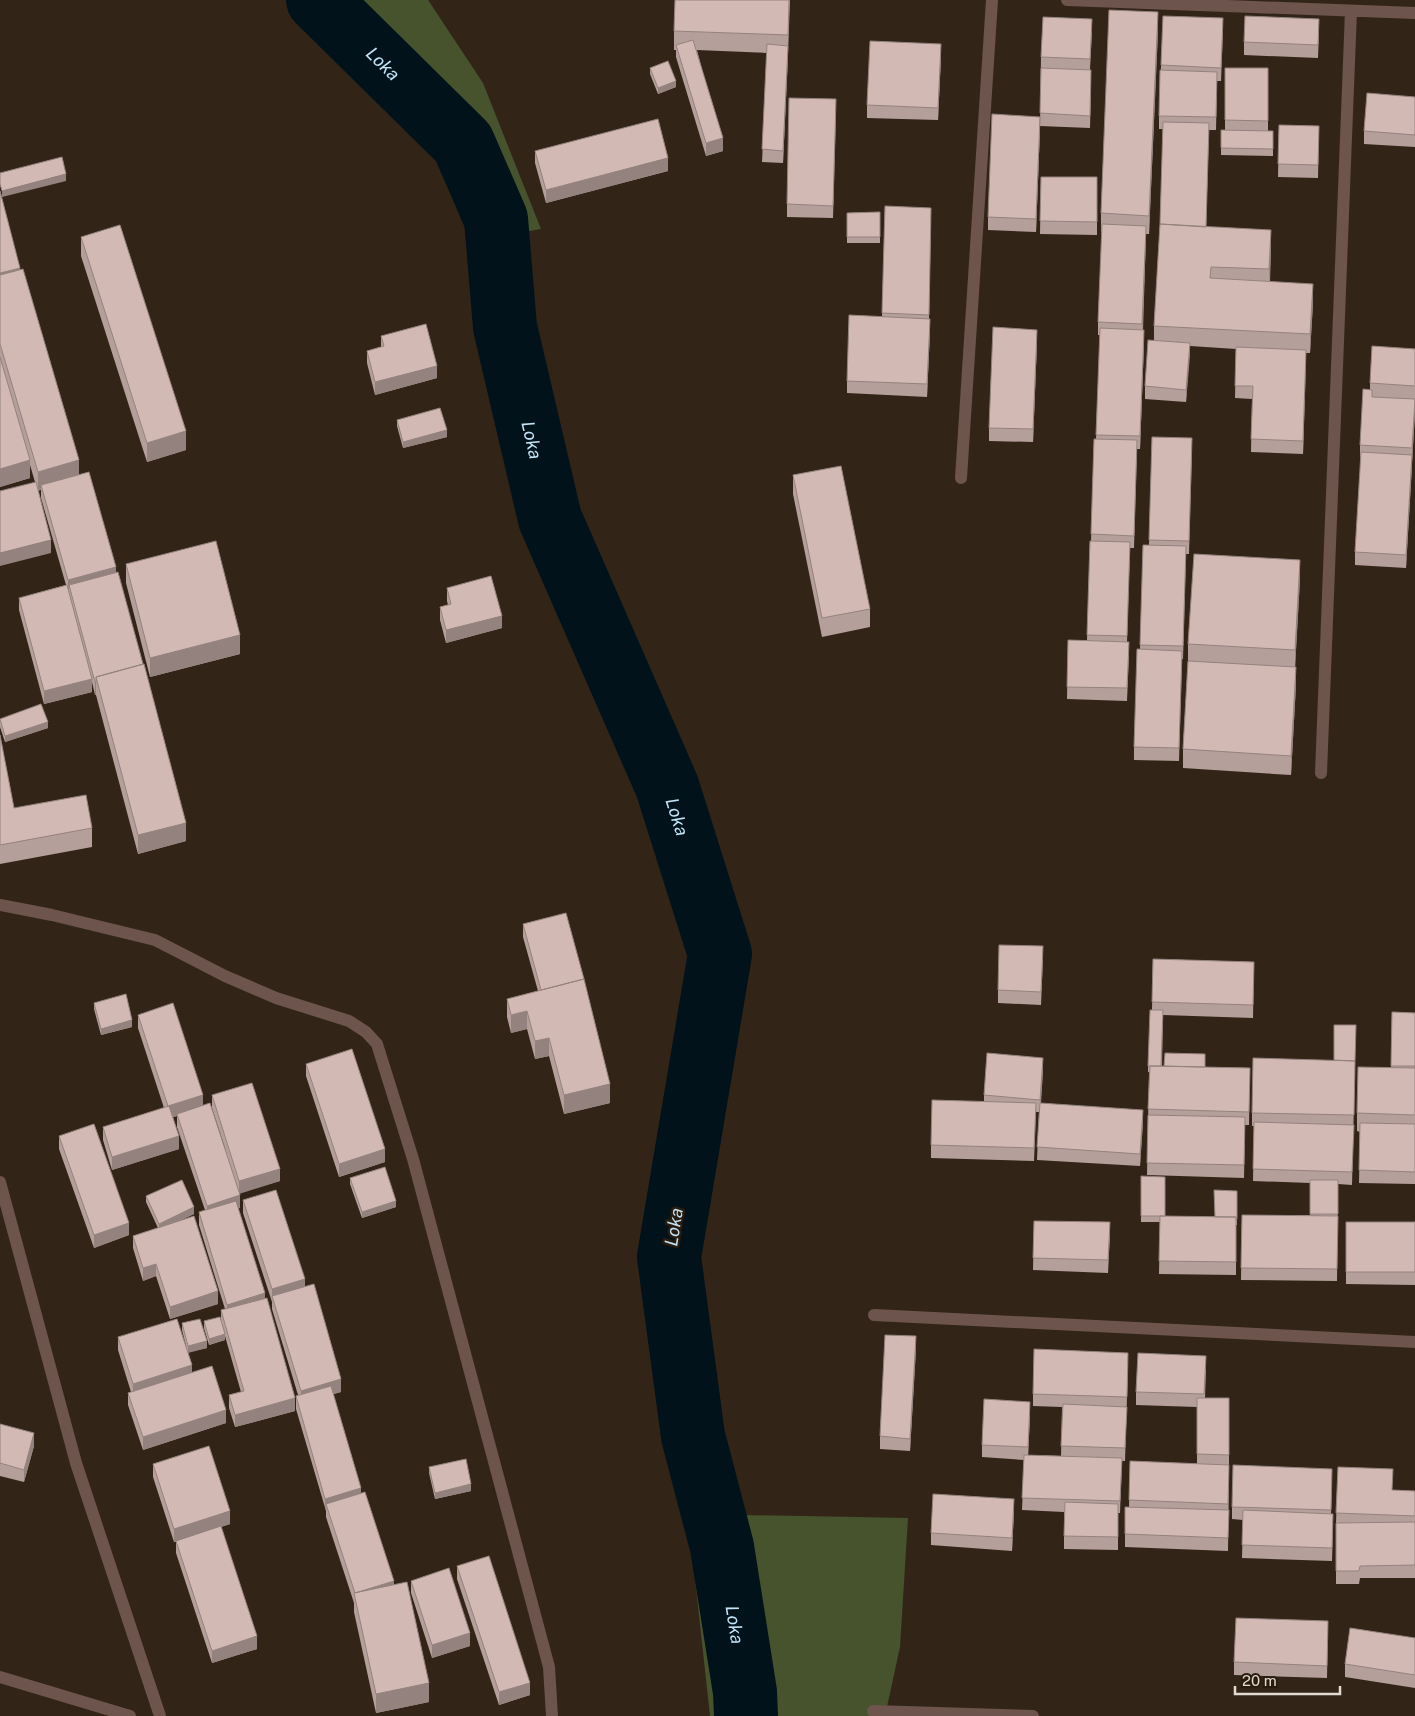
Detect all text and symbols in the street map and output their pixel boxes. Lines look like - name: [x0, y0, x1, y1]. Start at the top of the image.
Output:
- water label: Loka: [362, 43, 404, 85]
- water label: Loka: [517, 419, 547, 461]
- water label: Loka: [661, 795, 693, 838]
- water label: Loka: [660, 1206, 687, 1248]
- water label: Loka: [721, 1604, 748, 1645]
- scale bar: [1235, 1664, 1340, 1696]
- text: 20 m: [1242, 1672, 1277, 1689]

